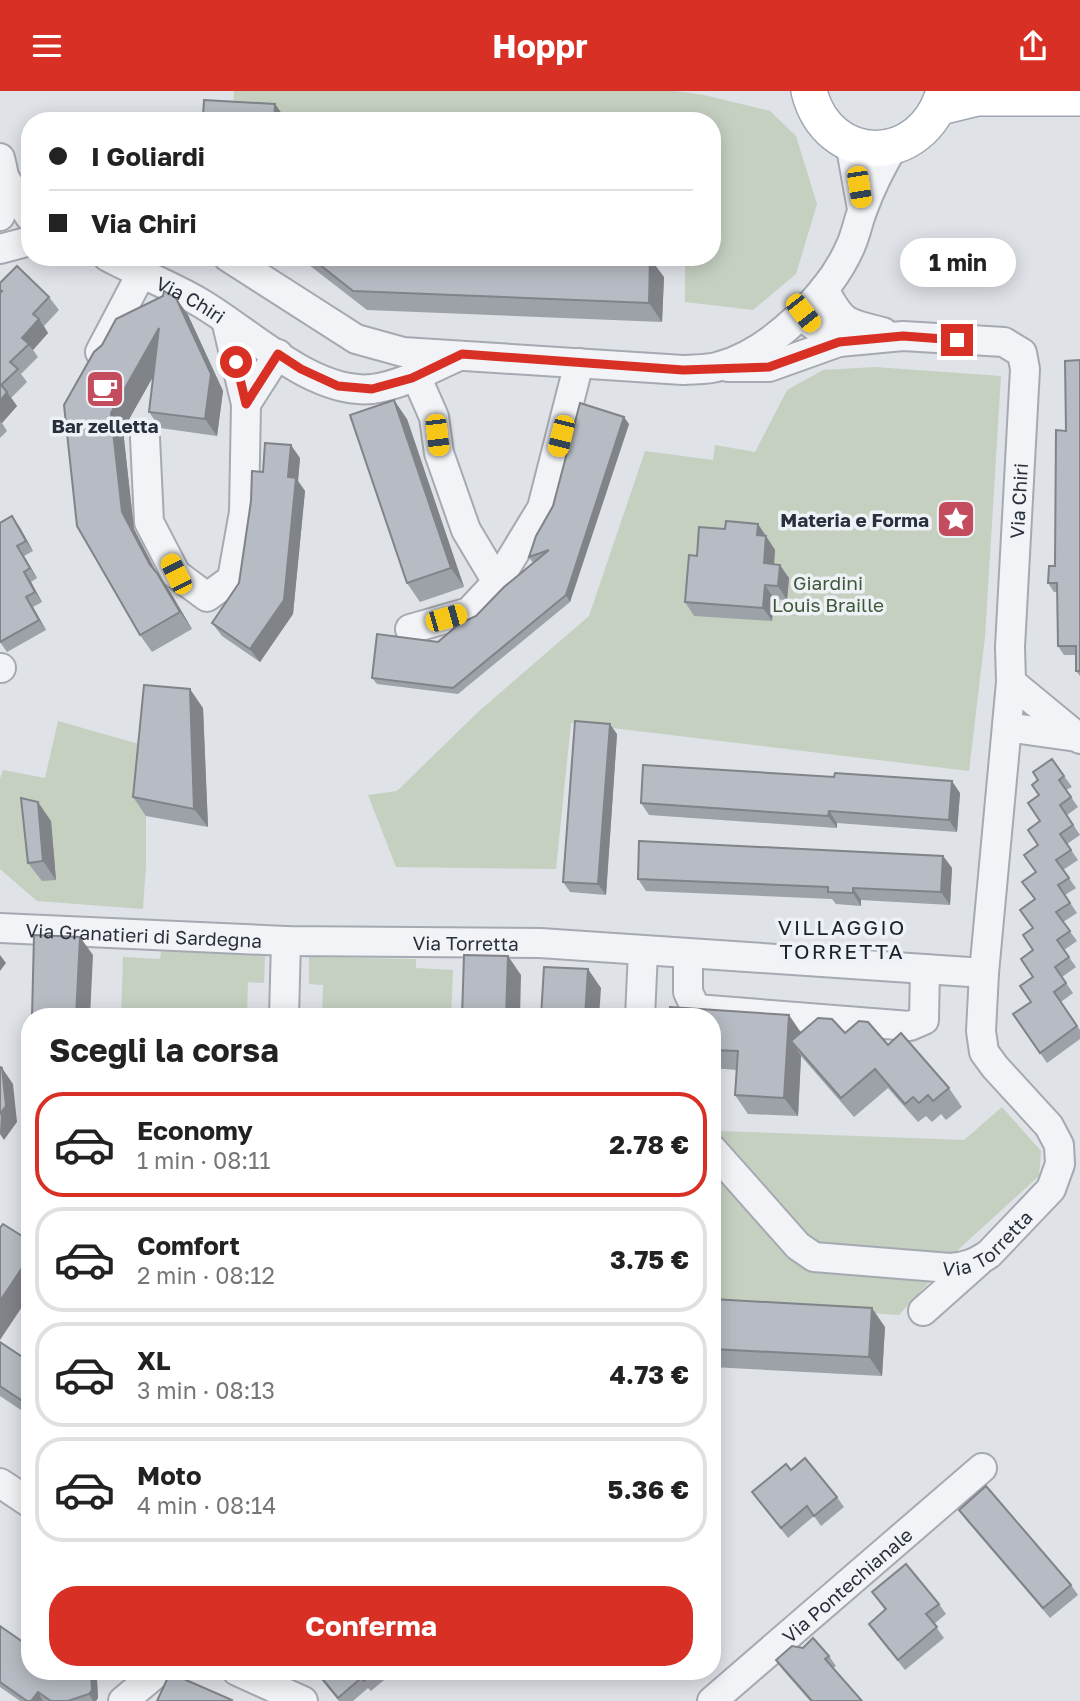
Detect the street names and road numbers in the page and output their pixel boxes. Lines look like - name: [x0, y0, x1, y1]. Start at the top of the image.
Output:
- street label: Via Chiri: [153, 271, 230, 327]
- street label: Via Chiri: [1004, 462, 1031, 539]
- street label: Via Granatieri di Sardegna: [25, 918, 263, 951]
- street label: Via Torretta: [412, 930, 519, 954]
- street label: Via Torretta: [941, 1205, 1036, 1280]
- street label: Via Pontechianale: [777, 1522, 917, 1647]

